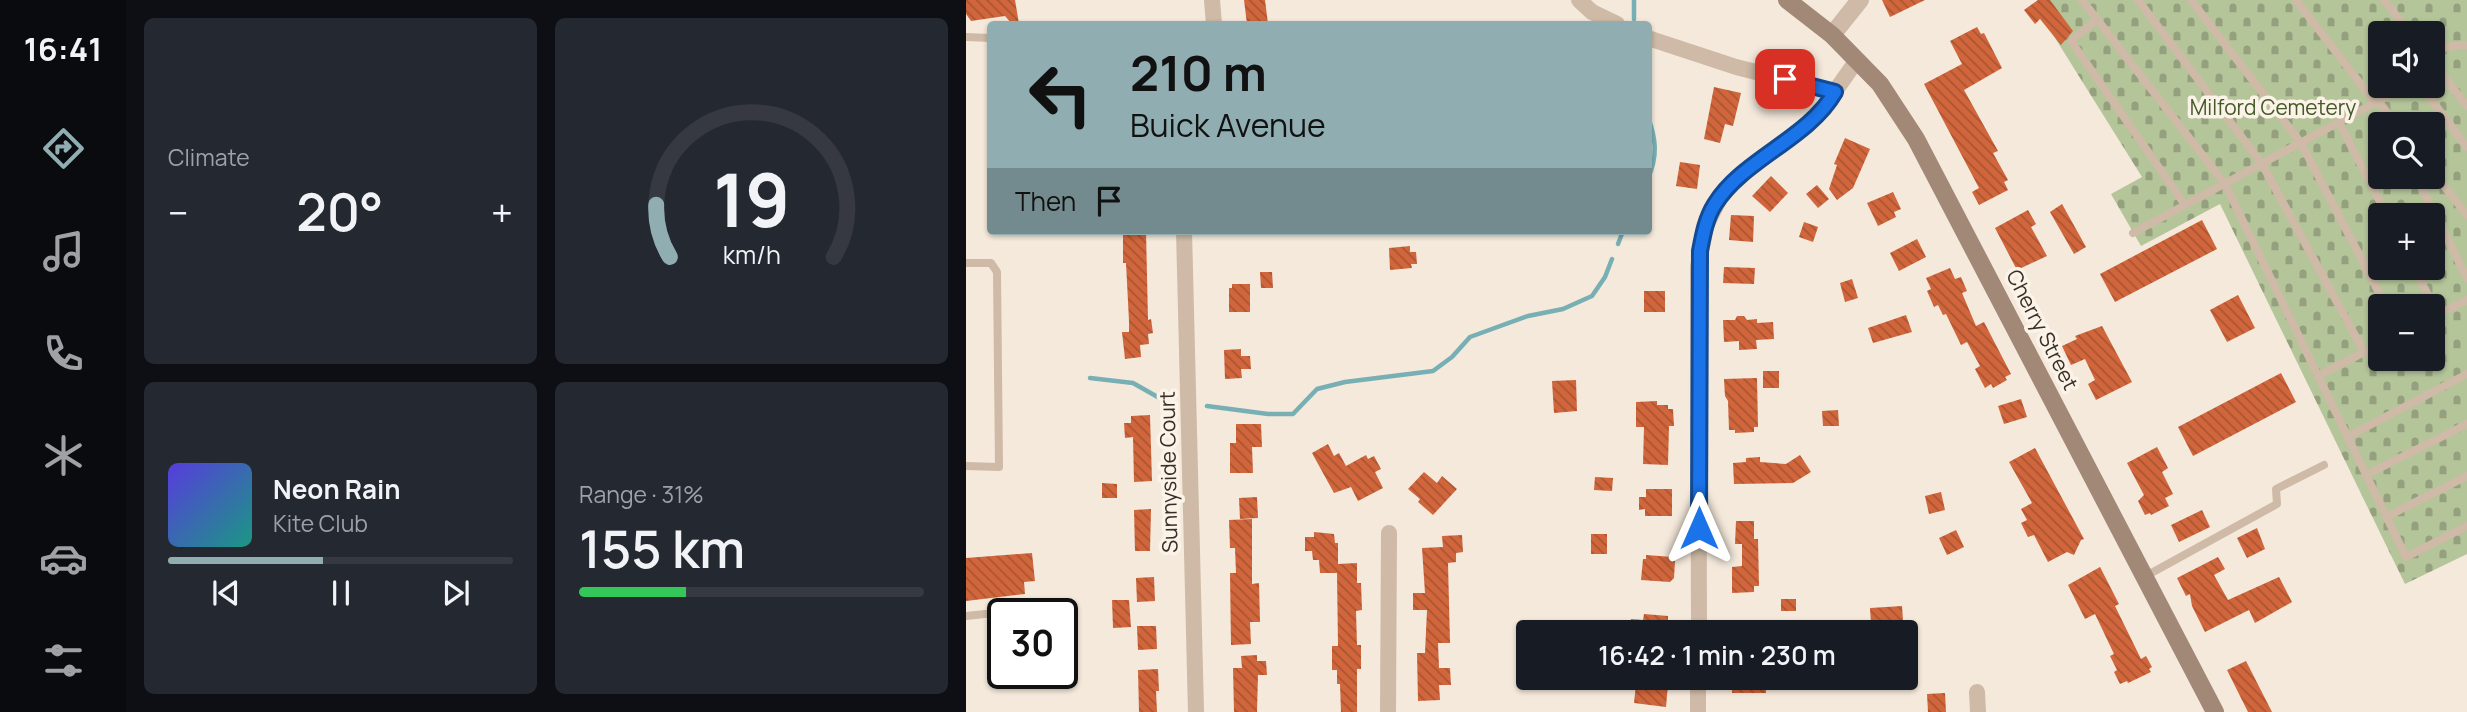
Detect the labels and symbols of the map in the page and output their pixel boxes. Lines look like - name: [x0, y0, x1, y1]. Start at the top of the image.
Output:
- pin: [1755, 49, 1815, 109]
- park label: Milford Cemetery: [2190, 93, 2356, 121]
- street label: Cherry Street: [2001, 265, 2085, 395]
- street label: Sunnyside Court: [1153, 391, 1183, 553]
- position arrow: [1662, 491, 1736, 565]
- speed limit sign: 30: [987, 598, 1078, 689]

